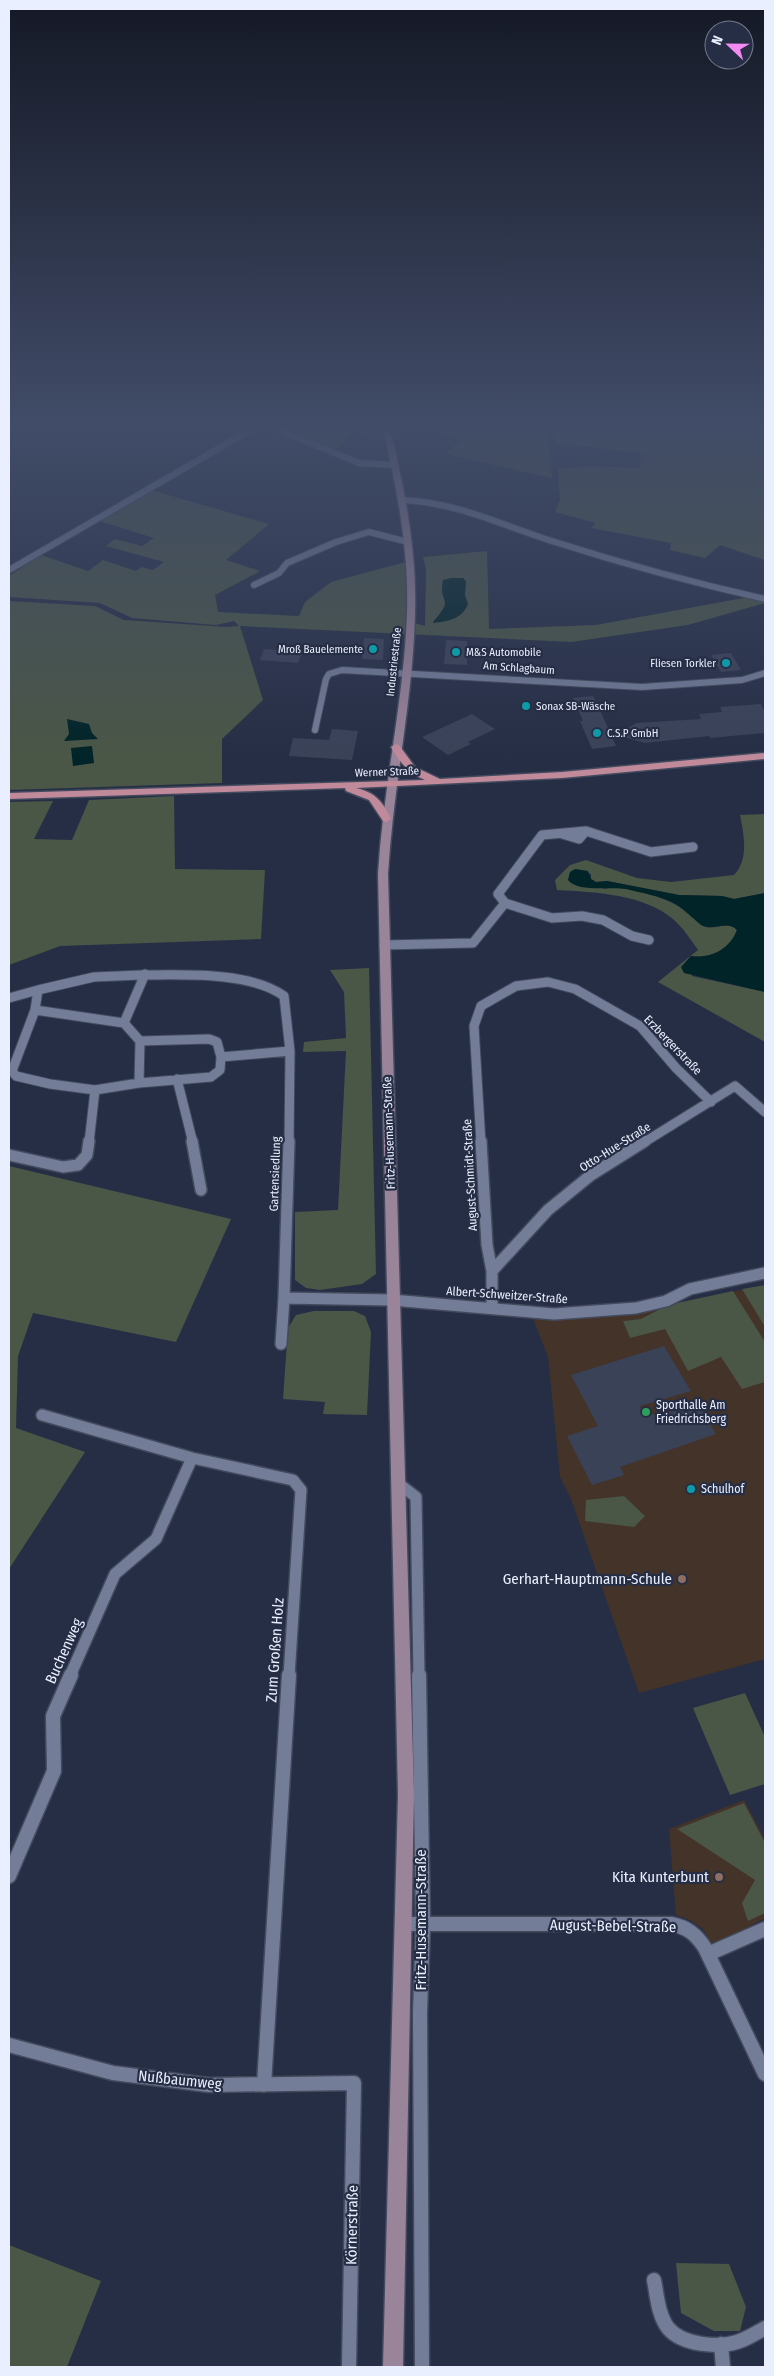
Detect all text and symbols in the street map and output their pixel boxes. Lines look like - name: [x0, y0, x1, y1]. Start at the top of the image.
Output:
- north arrow: [704, 20, 754, 70]
- text: N: [708, 33, 727, 47]
- street label: Industriestraße: [384, 627, 404, 697]
- place label: Mroß Bauelemente: [278, 643, 363, 656]
- marker: Mroß Bauelemente: [367, 643, 379, 655]
- marker: M&S Automobile: [450, 646, 462, 658]
- place label: M&S Automobile: [466, 646, 541, 659]
- place label: Fliesen Torkler: [650, 657, 716, 670]
- marker: Fliesen Torkler: [720, 657, 732, 669]
- street label: Am Schlagbaum: [483, 659, 555, 677]
- marker: Sonax SB-Wäsche: [520, 700, 532, 712]
- place label: Sonax SB-Wäsche: [536, 700, 615, 713]
- marker: C.S.P GmbH: [591, 727, 603, 739]
- place label: C.S.P GmbH: [607, 727, 658, 740]
- street label: Werner Straße: [355, 764, 419, 780]
- street label: Erzbergerstraße: [641, 1012, 705, 1078]
- street label: Fritz-Husemann-Straße: [380, 1076, 398, 1190]
- street label: August-Schmidt-Straße: [460, 1118, 480, 1231]
- street label: Otto-Hue-Straße: [577, 1119, 653, 1174]
- street label: Gartensiedlung: [267, 1136, 283, 1212]
- street label: Albert-Schweitzer-Straße: [446, 1284, 568, 1306]
- place label: Sporthalle Am Friedrichsberg: [656, 1398, 727, 1426]
- marker: Sporthalle Am Friedrichsberg: [640, 1406, 652, 1418]
- place label: Schulhof: [701, 1482, 745, 1496]
- marker: Schulhof: [685, 1483, 697, 1495]
- place label: Gerhart-Hauptmann-Schule: [503, 1570, 672, 1588]
- marker: Gerhart-Hauptmann-Schule: [676, 1573, 688, 1585]
- street label: Zum Großen Holz: [262, 1597, 288, 1703]
- street label: Buchenweg: [42, 1615, 86, 1687]
- street label: Fritz-Husemann-Straße: [412, 1849, 430, 1991]
- place label: Kita Kunterbunt: [612, 1868, 709, 1886]
- marker: Kita Kunterbunt: [713, 1871, 725, 1883]
- street label: August-Bebel-Straße: [550, 1916, 676, 1936]
- street label: Nußbaumweg: [137, 2067, 223, 2093]
- street label: Körnerstraße: [342, 2185, 362, 2265]

